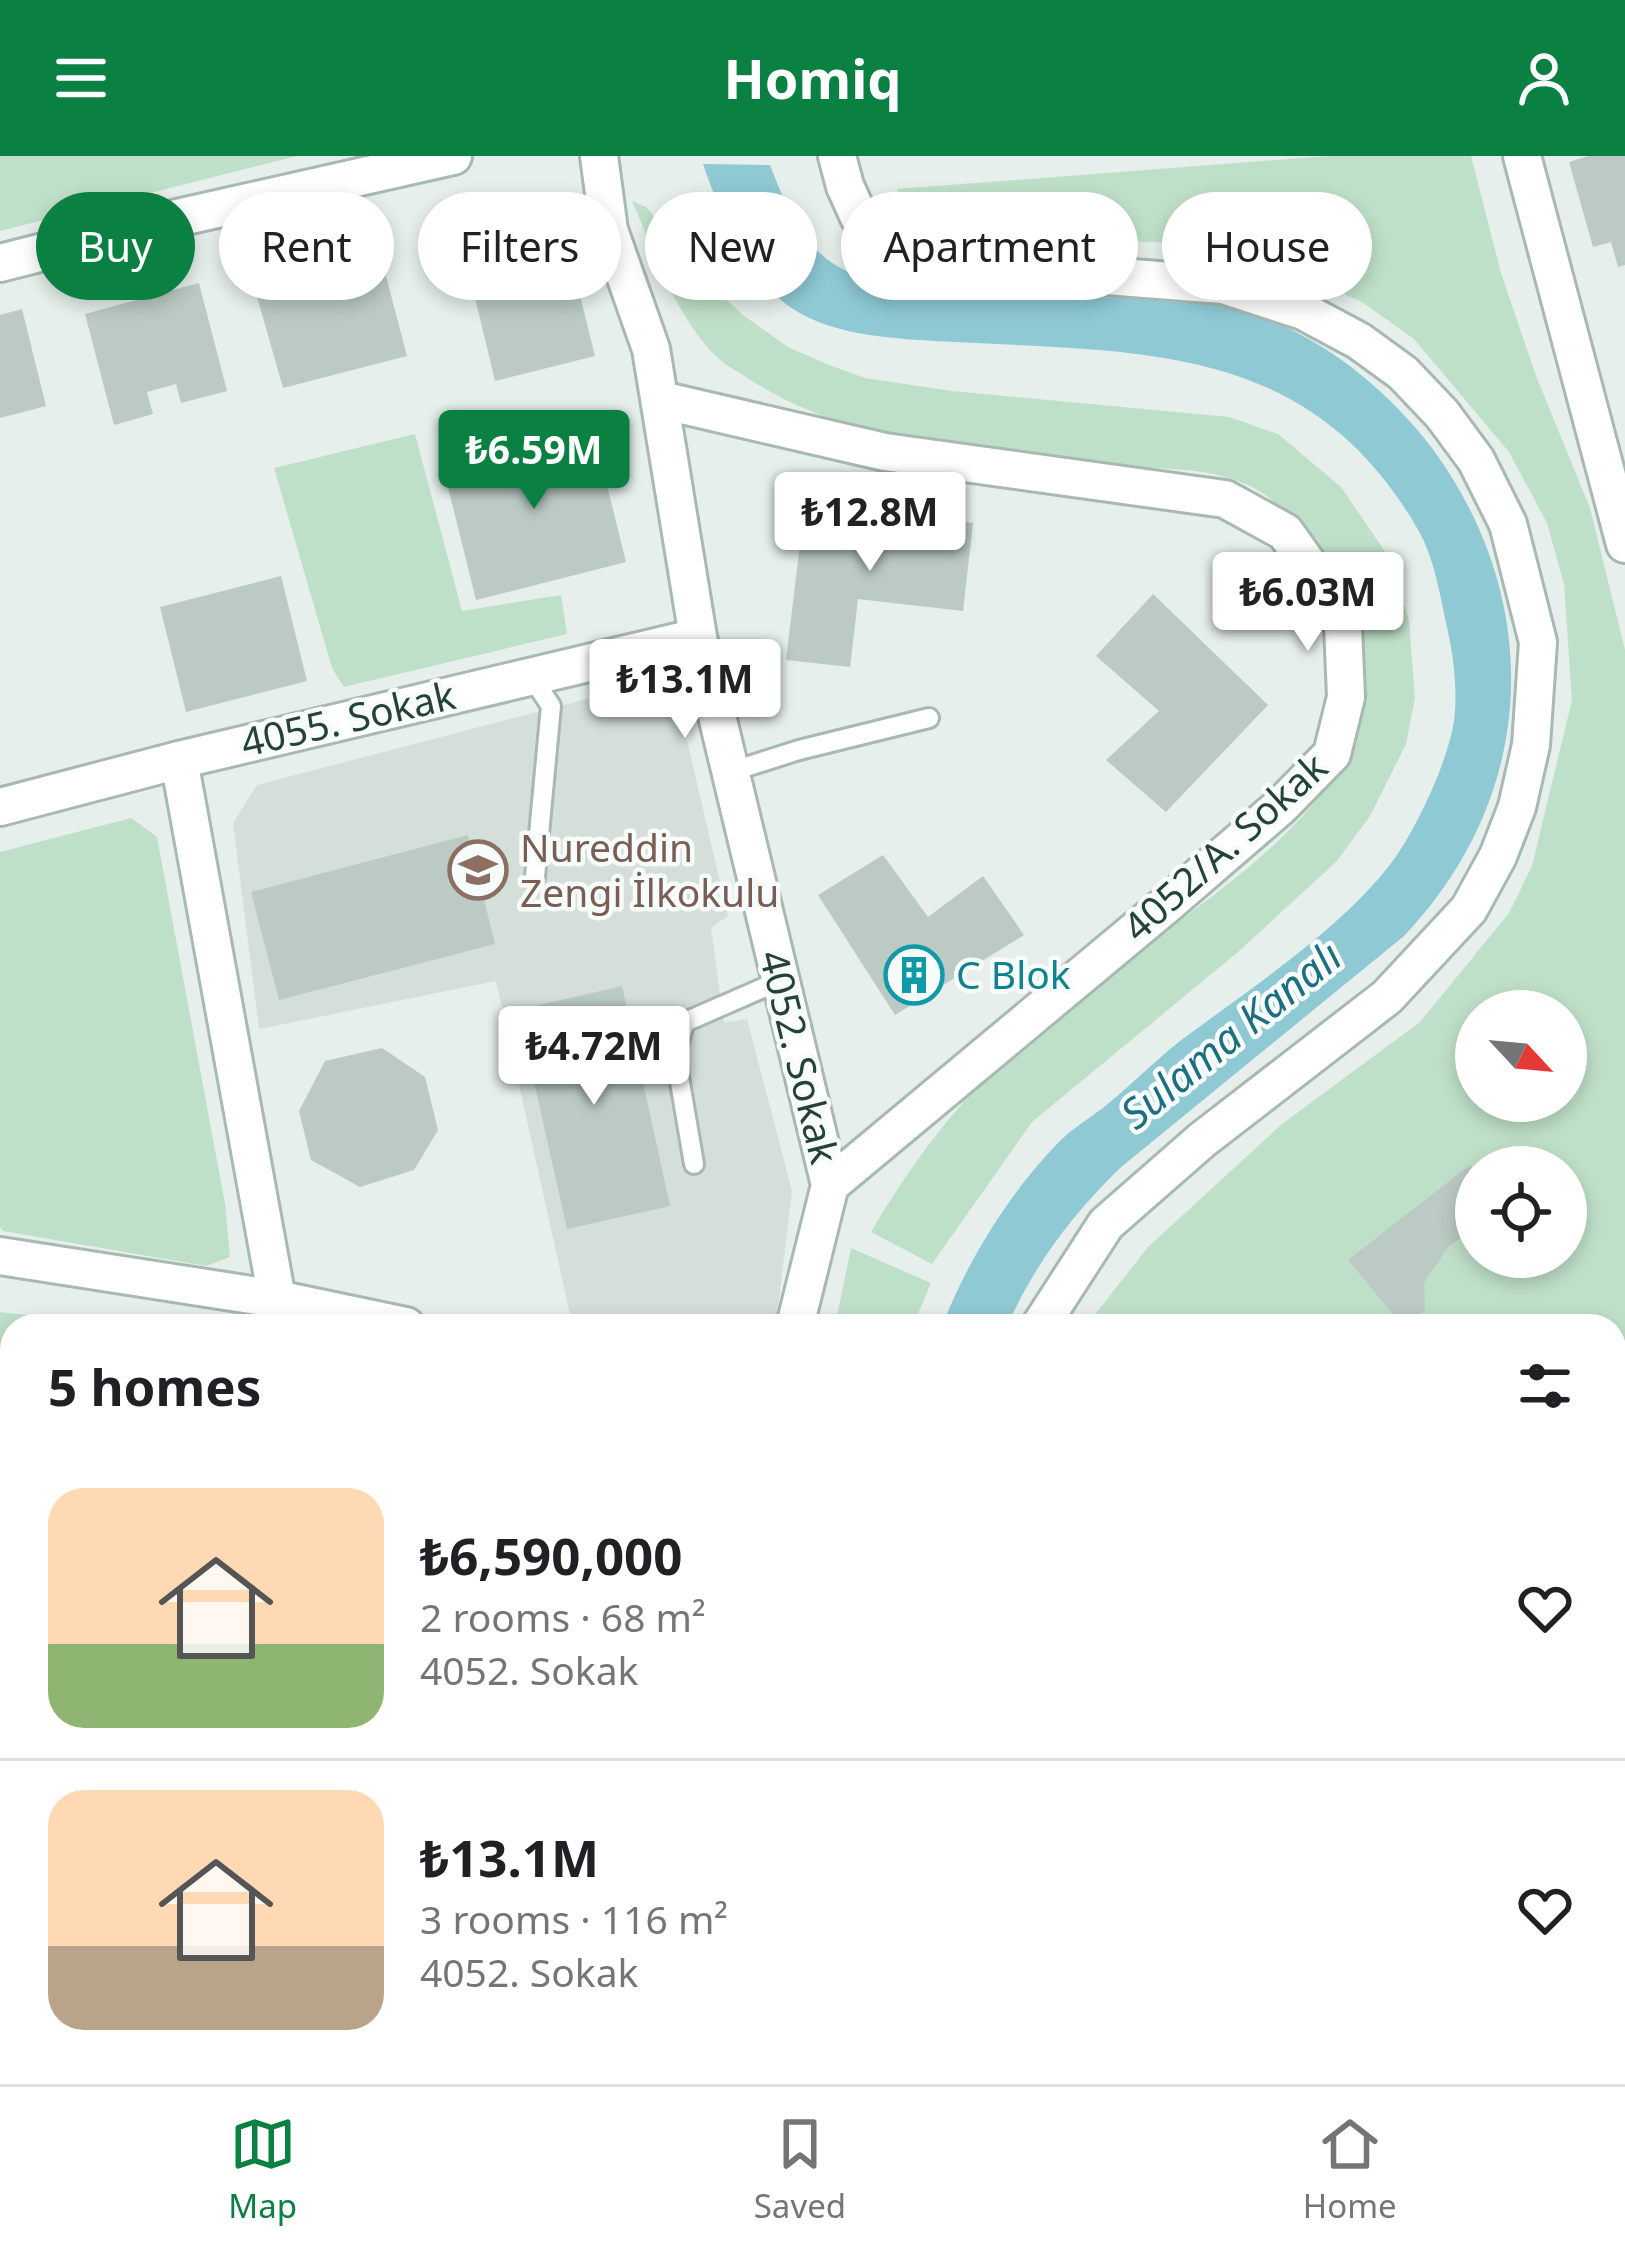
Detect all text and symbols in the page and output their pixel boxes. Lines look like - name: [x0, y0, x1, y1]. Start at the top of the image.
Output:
- text: Homiq: [724, 41, 901, 115]
- icon: menu: [48, 45, 114, 111]
- icon: person: [1511, 45, 1577, 111]
- chip: Buy: [36, 192, 195, 300]
- chip: Rent: [219, 192, 394, 300]
- chip: Filters: [418, 192, 621, 300]
- chip: New: [645, 192, 817, 300]
- chip: Apartment: [841, 192, 1138, 300]
- chip: House: [1162, 192, 1372, 300]
- pin: ₺6.59M: [436, 410, 632, 512]
- text: ₺6.59M: [466, 422, 602, 475]
- pin: ₺12.8M: [772, 472, 968, 574]
- text: ₺12.8M: [802, 484, 938, 537]
- pin: ₺6.03M: [1210, 552, 1406, 654]
- text: ₺6.03M: [1240, 564, 1376, 617]
- pin: ₺13.1M: [587, 639, 783, 741]
- text: ₺13.1M: [617, 651, 753, 704]
- street label: 4055. Sokak: [235, 667, 460, 768]
- street label: 4052/A. Sokak: [1110, 740, 1338, 952]
- place label: Nureddin Zengi İlkokulu: [520, 820, 779, 918]
- school or university icon: Nureddin Zengi İlkokulu: [447, 839, 509, 901]
- water label: Sulama Kanalı: [1108, 927, 1353, 1141]
- street label: 4052. Sokak: [748, 944, 853, 1169]
- building icon: C Blok: [883, 944, 945, 1006]
- place label: C Blok: [956, 947, 1071, 1000]
- north arrow: [1455, 990, 1587, 1122]
- map controls: [1455, 990, 1587, 1278]
- pin: ₺4.72M: [496, 1006, 692, 1108]
- text: ₺4.72M: [526, 1018, 662, 1071]
- button: locate: [1455, 1146, 1587, 1278]
- text: 5 homes: [48, 1351, 261, 1421]
- icon: filters: [1512, 1353, 1578, 1419]
- text: ₺6,590,000: [420, 1520, 682, 1590]
- icon: home: [144, 1536, 288, 1680]
- icon: heart: [1512, 1575, 1578, 1641]
- text: 2 rooms · 68 m²: [420, 1590, 706, 1643]
- text: 4052. Sokak: [420, 1643, 638, 1696]
- text: ₺13.1M: [420, 1822, 599, 1892]
- icon: home: [144, 1838, 288, 1982]
- icon: heart: [1512, 1877, 1578, 1943]
- text: 3 rooms · 116 m²: [420, 1892, 728, 1945]
- text: 4052. Sokak: [420, 1945, 638, 1998]
- tab: Map: [228, 2111, 297, 2228]
- tab: Saved: [754, 2111, 846, 2228]
- tab: Home: [1303, 2111, 1397, 2228]

